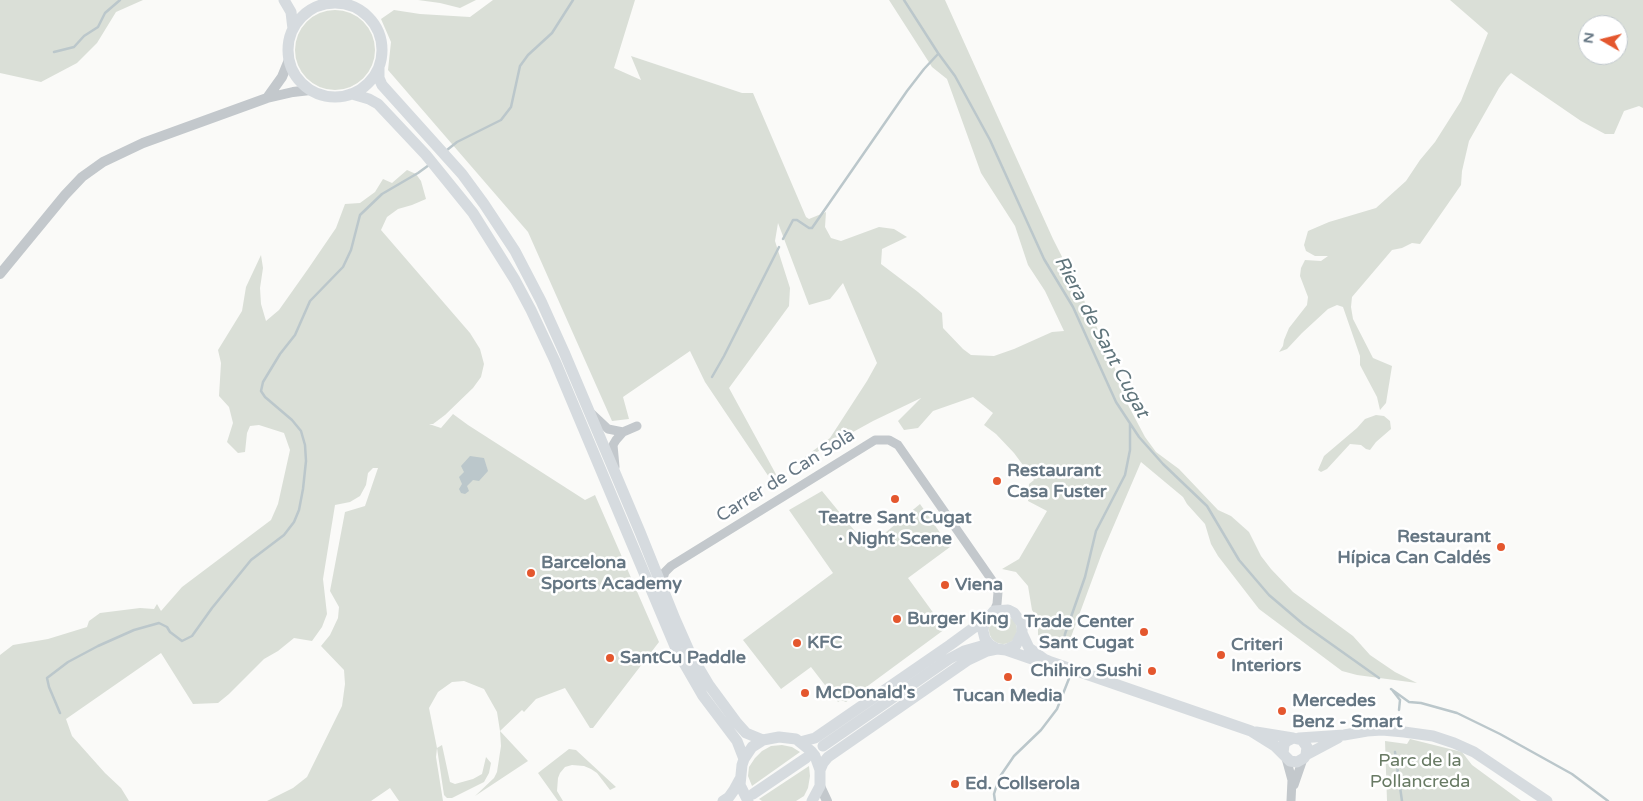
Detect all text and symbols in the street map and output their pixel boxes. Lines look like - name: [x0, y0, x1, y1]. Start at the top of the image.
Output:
- north arrow: [1578, 15, 1628, 65]
- text: N: [1579, 31, 1598, 45]
- water label: Riera de Sant Cugat: [1049, 252, 1153, 422]
- street label: Carrer de Can Solà: [713, 425, 859, 527]
- place label: Restaurant Casa Fuster: [1007, 460, 1107, 502]
- marker: Restaurant Casa Fuster: [991, 475, 1003, 487]
- marker: Teatre Sant Cugat · Night Scene: [889, 493, 901, 505]
- place label: Teatre Sant Cugat · Night Scene: [818, 507, 972, 550]
- place label: Restaurant Hípica Can Caldés: [1337, 526, 1491, 568]
- marker: Restaurant Hípica Can Caldés: [1495, 541, 1507, 553]
- place label: Barcelona Sports Academy: [541, 552, 682, 594]
- marker: Barcelona Sports Academy: [525, 567, 537, 579]
- place label: Viena: [955, 574, 1003, 596]
- marker: Viena: [939, 579, 951, 591]
- place label: Burger King: [907, 608, 1009, 630]
- place label: Trade Center Sant Cugat: [1024, 611, 1134, 654]
- marker: Burger King: [891, 613, 903, 625]
- marker: Trade Center Sant Cugat: [1138, 626, 1150, 638]
- place label: KFC: [807, 632, 842, 654]
- place label: Criteri Interiors: [1231, 634, 1301, 676]
- marker: KFC: [791, 637, 803, 649]
- place label: SantCu Paddle: [620, 647, 746, 669]
- marker: Criteri Interiors: [1215, 649, 1227, 661]
- marker: SantCu Paddle: [604, 652, 616, 664]
- place label: Chihiro Sushi: [1030, 660, 1142, 682]
- marker: Chihiro Sushi: [1146, 665, 1158, 677]
- marker: Tucan Media: [1002, 671, 1014, 683]
- place label: McDonald's: [815, 682, 915, 704]
- place label: Tucan Media: [953, 685, 1063, 707]
- marker: McDonald's: [799, 687, 811, 699]
- place label: Mercedes Benz - Smart: [1292, 690, 1403, 732]
- marker: Mercedes Benz - Smart: [1276, 705, 1288, 717]
- park label: Parc de la Pollancreda: [1370, 750, 1470, 792]
- place label: Ed. Collserola: [965, 773, 1080, 795]
- marker: Ed. Collserola: [949, 778, 961, 790]

